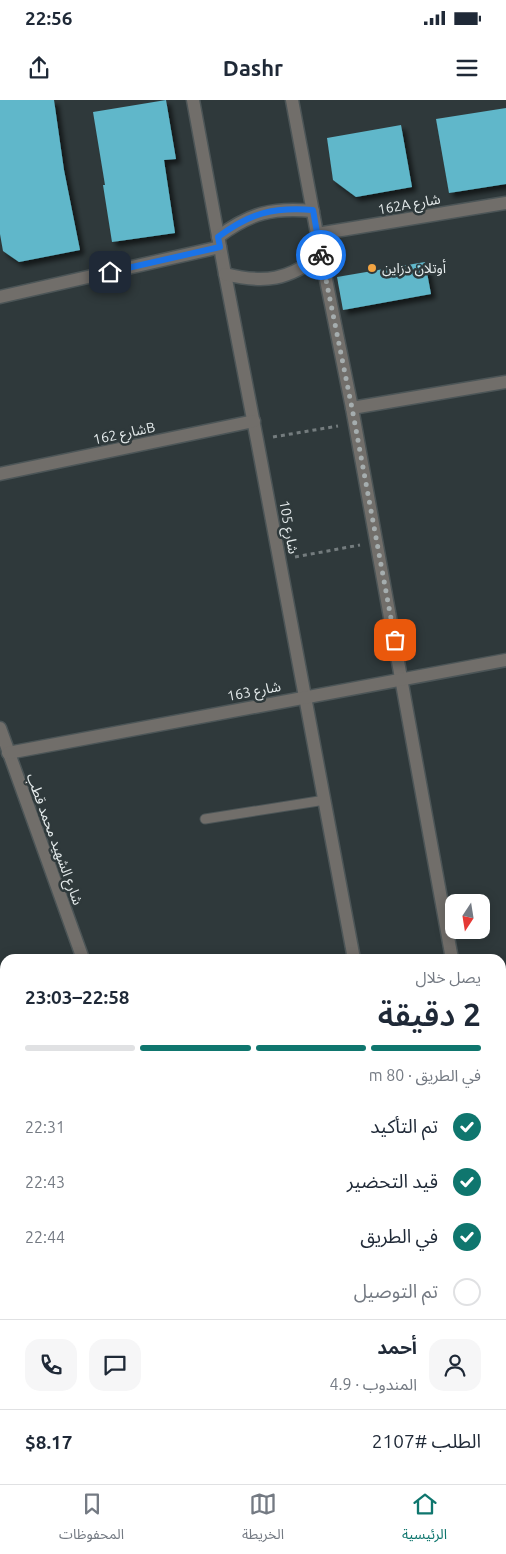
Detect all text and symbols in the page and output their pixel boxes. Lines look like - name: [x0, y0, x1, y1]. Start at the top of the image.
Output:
- text: 22:56: [25, 7, 73, 29]
- icon: share: [25, 54, 53, 82]
- icon: menu: [453, 54, 481, 82]
- text: Dashr: [223, 55, 283, 80]
- street label: 162A شارع: [376, 191, 442, 220]
- courier: [296, 230, 346, 280]
- icon: bike: [307, 241, 335, 269]
- pin: [89, 251, 131, 293]
- icon: home: [96, 258, 124, 286]
- place label: أوتلان دزاين: [382, 259, 447, 277]
- marker: أوتلان دزاين: [366, 262, 378, 274]
- street label: شارع 162B: [91, 419, 157, 450]
- street label: شارع 105: [273, 499, 302, 556]
- pin: [374, 619, 416, 661]
- icon: bag: [381, 626, 409, 654]
- street label: شارع 163: [226, 678, 283, 707]
- street label: شارع الشهيد محمد قطب: [21, 771, 86, 908]
- north arrow: [445, 894, 490, 939]
- map controls: [445, 894, 490, 939]
- text: يصل خلال: [416, 968, 481, 986]
- text: 22:58–23:03: [25, 986, 130, 1008]
- text: 2 دقيقة: [378, 996, 481, 1032]
- text: في الطريق · 80 m: [369, 1066, 481, 1084]
- icon: check: [453, 1113, 481, 1141]
- text: تم التأكيد: [370, 1115, 438, 1137]
- text: 22:31: [25, 1118, 65, 1136]
- icon: check: [453, 1168, 481, 1196]
- text: قيد التحضير: [347, 1170, 438, 1192]
- text: 22:43: [25, 1173, 65, 1191]
- icon: check: [453, 1223, 481, 1251]
- text: في الطريق: [360, 1225, 438, 1247]
- text: 22:44: [25, 1228, 65, 1246]
- text: تم التوصيل: [354, 1280, 438, 1302]
- text: أحمد: [377, 1336, 417, 1358]
- button: phone: [25, 1339, 77, 1391]
- button: chat: [89, 1339, 141, 1391]
- button: person: [429, 1339, 481, 1391]
- text: المندوب · 4.9: [329, 1375, 417, 1393]
- text: الطلب #2107: [372, 1430, 481, 1452]
- text: $8.17: [25, 1431, 73, 1453]
- tab: المحفوظات: [59, 1490, 124, 1549]
- tab: الخريطة: [242, 1490, 284, 1549]
- tab: الرئيسية: [402, 1490, 447, 1549]

